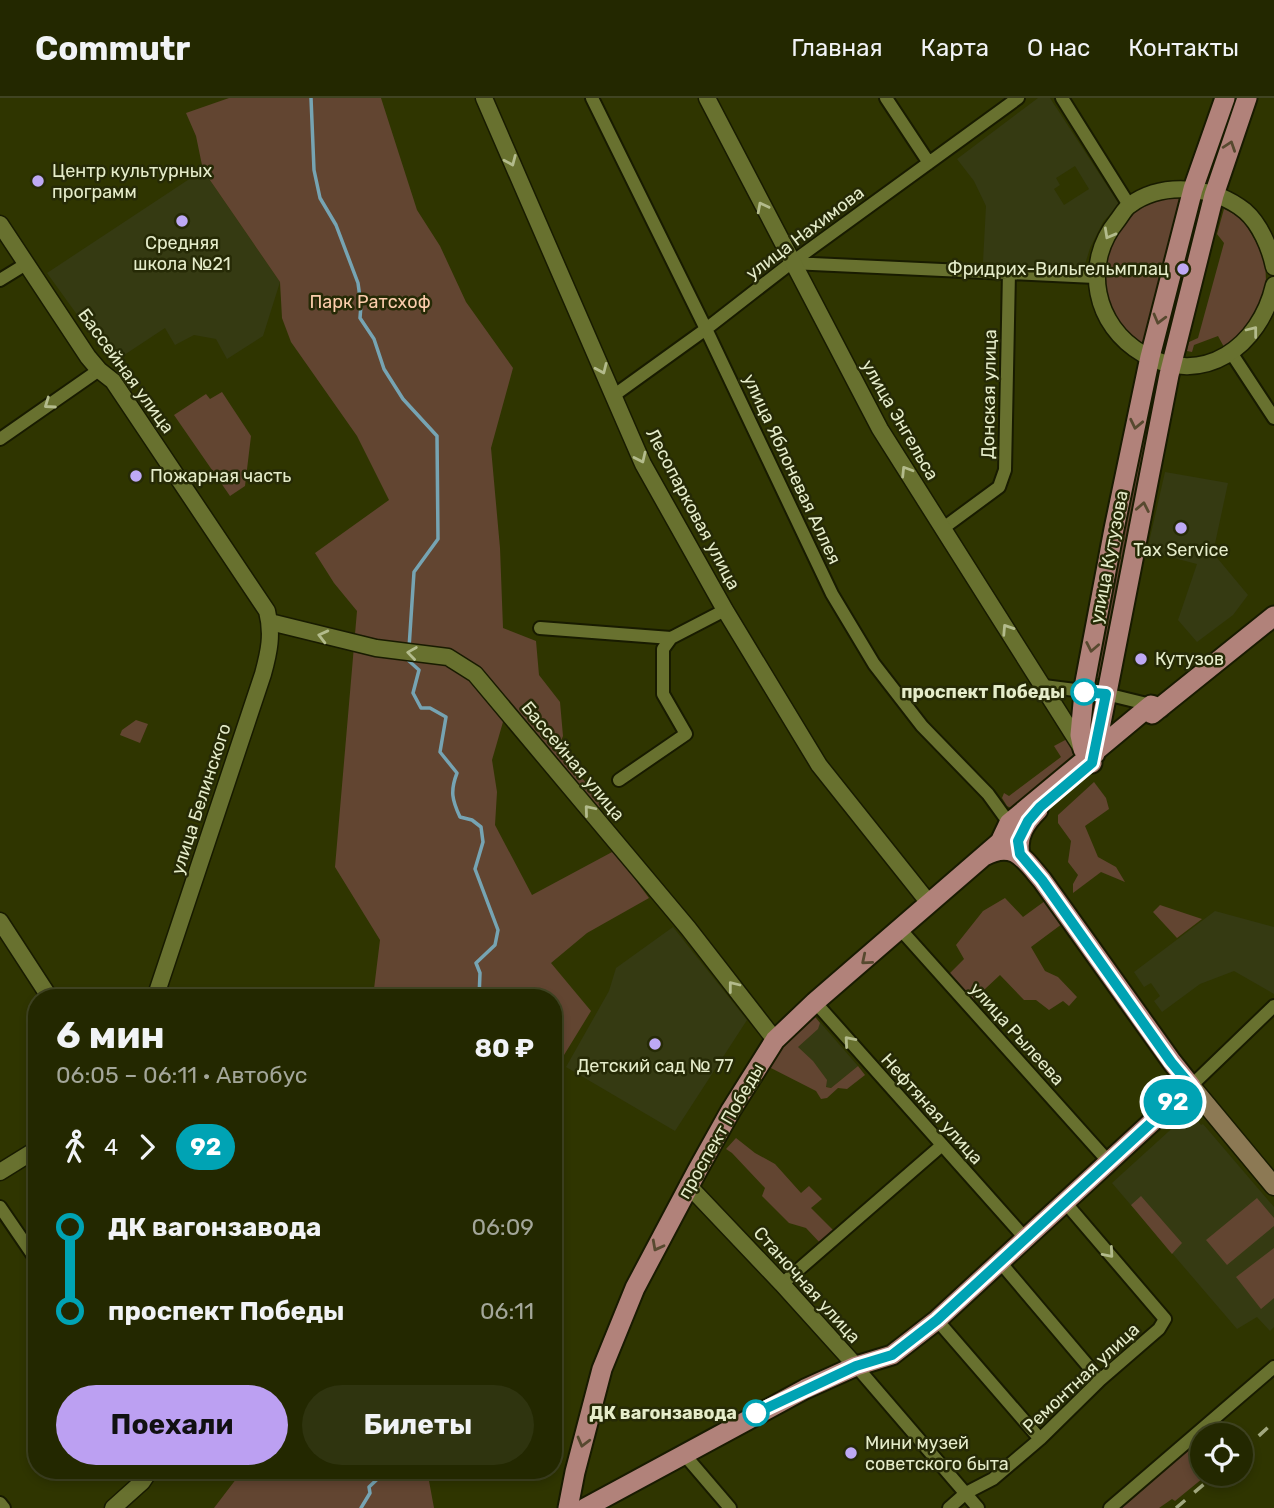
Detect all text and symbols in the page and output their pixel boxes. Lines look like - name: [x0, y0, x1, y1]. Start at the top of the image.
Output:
- text: Commutr: [35, 29, 190, 68]
- text: Главная: [791, 34, 883, 62]
- text: Карта: [921, 34, 989, 62]
- text: О нас: [1027, 34, 1090, 62]
- text: Контакты: [1128, 34, 1239, 62]
- one-way arrow: [1222, 141, 1236, 153]
- one-way arrow: [503, 153, 517, 166]
- place label: Центр культурных программ: [52, 160, 212, 203]
- marker: Центр культурных программ: [30, 173, 46, 189]
- street label: улица Нахимова: [742, 181, 868, 285]
- one-way arrow: [757, 202, 771, 214]
- marker: Средняя школа №21: [174, 213, 190, 229]
- one-way arrow: [1104, 226, 1117, 239]
- place label: Средняя школа №21: [133, 232, 231, 275]
- place label: Фридрих-Вильгельмплац: [947, 258, 1169, 280]
- marker: Фридрих-Вильгельмплац: [1175, 261, 1191, 277]
- park label: Парк Ратсхоф: [309, 291, 431, 313]
- street label: Бассейная улица: [73, 304, 179, 438]
- one-way arrow: [1153, 313, 1168, 325]
- one-way arrow: [1244, 327, 1257, 339]
- street label: Донская улица: [977, 329, 1001, 459]
- street label: улица Энгельса: [857, 356, 943, 484]
- one-way arrow: [593, 362, 607, 374]
- street label: улица Яблоневая Аллея: [738, 370, 846, 568]
- one-way arrow: [44, 396, 57, 408]
- one-way arrow: [1129, 418, 1144, 430]
- street label: Лесопарковая улица: [641, 424, 745, 594]
- one-way arrow: [633, 451, 647, 463]
- place label: Пожарная часть: [150, 465, 291, 487]
- one-way arrow: [902, 466, 915, 479]
- marker: Пожарная часть: [128, 468, 144, 484]
- street label: улица Кутузова: [1085, 488, 1133, 626]
- one-way arrow: [1135, 501, 1150, 513]
- marker: Tax Service: [1173, 520, 1189, 536]
- place label: Tax Service: [1133, 539, 1229, 561]
- one-way arrow: [1003, 623, 1016, 636]
- one-way arrow: [317, 630, 329, 644]
- one-way arrow: [1085, 641, 1100, 653]
- one-way arrow: [406, 645, 418, 660]
- place label: Кутузов: [1155, 648, 1224, 670]
- marker: Кутузов: [1133, 651, 1149, 667]
- marker: проспект Победы: [1071, 679, 1097, 705]
- place label: проспект Победы: [901, 681, 1065, 703]
- street label: Бассейная улица: [517, 697, 629, 825]
- street label: улица Белинского: [166, 721, 236, 877]
- one-way arrow: [585, 806, 597, 819]
- one-way arrow: [861, 951, 873, 964]
- street label: улица Рылеева: [965, 978, 1069, 1090]
- one-way arrow: [729, 982, 742, 994]
- text: 6 мин: [56, 1012, 165, 1058]
- text: 80 ₽: [474, 1033, 534, 1064]
- marker: Детский сад № 77: [647, 1036, 663, 1052]
- one-way arrow: [845, 1036, 857, 1049]
- street label: Нефтяная улица: [876, 1049, 988, 1169]
- place label: Детский сад № 77: [577, 1055, 733, 1077]
- street label: проспект Победы: [673, 1059, 769, 1203]
- text: 06:05 – 06:11 · Автобус: [56, 1061, 308, 1089]
- line badge: 92: [1142, 1079, 1204, 1125]
- text: 92: [1158, 1088, 1188, 1116]
- icon: walk: [56, 1128, 94, 1166]
- icon: forward: [128, 1128, 166, 1166]
- text: 4: [104, 1133, 118, 1161]
- text: 92: [190, 1133, 221, 1161]
- text: ДК вагонзавода: [108, 1212, 321, 1243]
- text: 06:09: [471, 1213, 534, 1241]
- street label: Станочная улица: [749, 1222, 865, 1348]
- one-way arrow: [651, 1239, 665, 1251]
- one-way arrow: [1101, 1245, 1113, 1258]
- text: проспект Победы: [108, 1296, 345, 1327]
- text: 06:11: [480, 1297, 534, 1325]
- street label: Ремонтная улица: [1018, 1318, 1144, 1438]
- button: Поехали: [56, 1385, 288, 1465]
- button: Билеты: [302, 1385, 534, 1465]
- marker: ДК вагонзавода: [743, 1400, 769, 1426]
- place label: ДК вагонзавода: [589, 1402, 737, 1424]
- map controls: [1190, 1423, 1253, 1486]
- button: locate: [1190, 1423, 1253, 1486]
- place label: Мини музей советского быта: [865, 1432, 1009, 1475]
- one-way arrow: [577, 1436, 591, 1448]
- marker: Мини музей советского быта: [843, 1445, 859, 1461]

